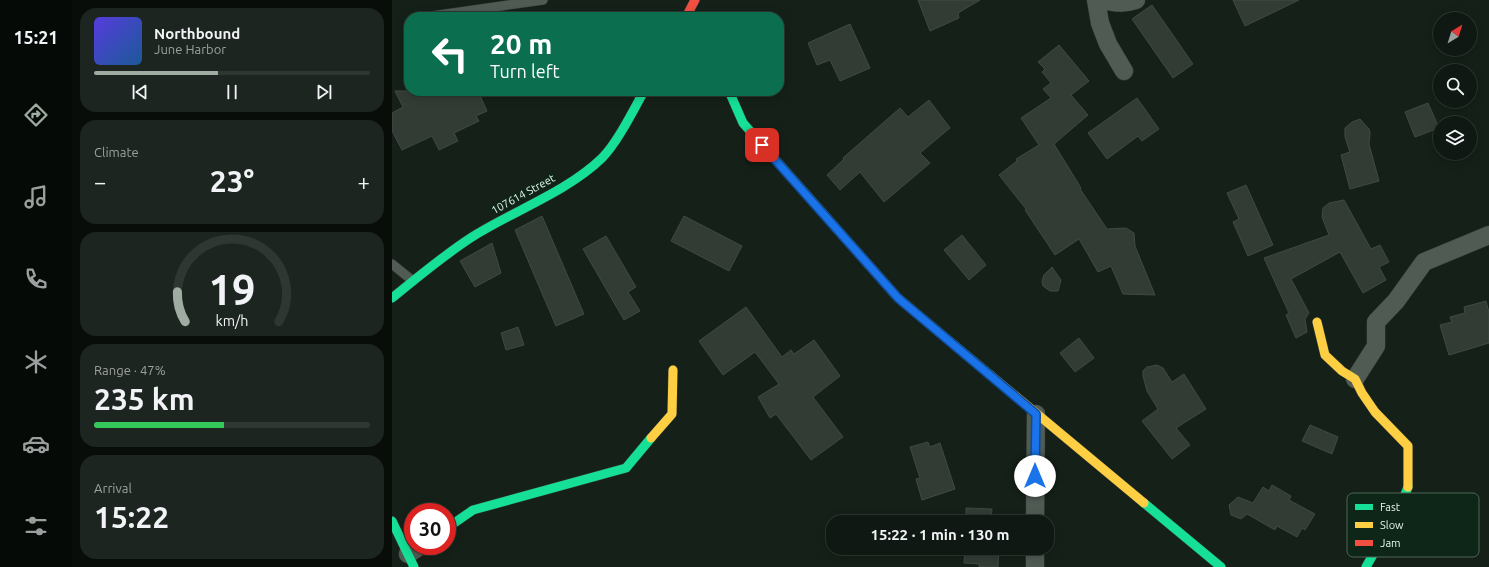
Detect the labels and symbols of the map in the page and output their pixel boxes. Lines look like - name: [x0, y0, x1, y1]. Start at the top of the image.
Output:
- north arrow: [1433, 12, 1477, 56]
- pin: [745, 128, 779, 162]
- street label: 107614 Street: [489, 171, 557, 216]
- position arrow: [1014, 455, 1056, 497]
- legend: [1347, 493, 1479, 557]
- text: Fast: [1380, 501, 1401, 513]
- speed limit sign: 30: [404, 503, 456, 555]
- text: Slow: [1380, 519, 1404, 531]
- text: Jam: [1380, 537, 1401, 549]

